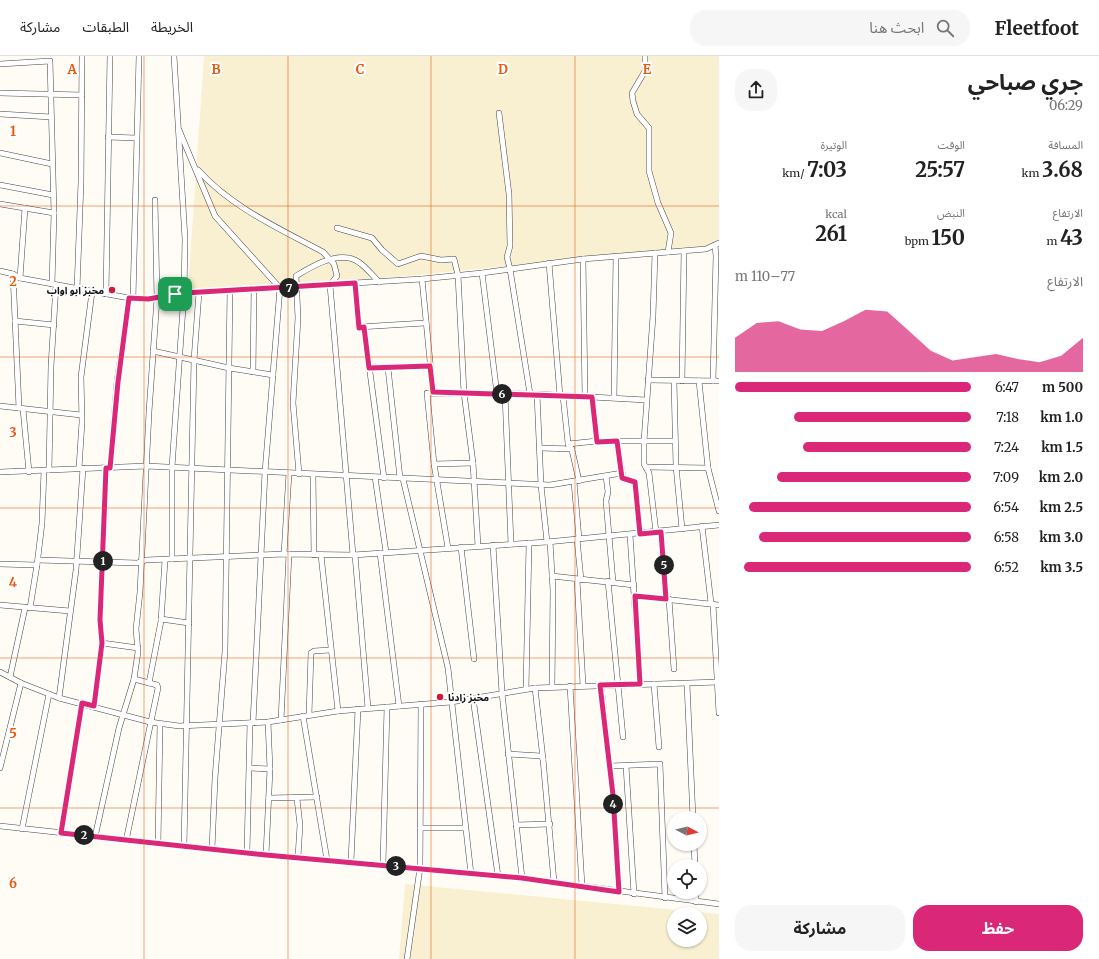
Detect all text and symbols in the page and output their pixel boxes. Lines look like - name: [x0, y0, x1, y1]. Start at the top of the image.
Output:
- search box: [690, 10, 970, 46]
- text: Fleetfoot: [994, 16, 1079, 40]
- icon: search: [934, 17, 956, 39]
- text: مشاركة: [20, 18, 60, 36]
- text: الطبقات: [82, 18, 129, 36]
- text: الخريطة: [151, 18, 193, 36]
- text: ابحث هنا: [869, 18, 924, 37]
- text: A: [66, 61, 77, 78]
- text: B: [211, 61, 221, 78]
- text: C: [356, 61, 365, 78]
- text: D: [498, 61, 508, 78]
- text: E: [643, 61, 652, 78]
- text: جري صباحي: [968, 68, 1083, 96]
- button: share: [735, 69, 777, 111]
- text: 06:29: [1049, 97, 1083, 114]
- text: 1: [10, 123, 16, 140]
- text: الوتيرة: [821, 138, 847, 152]
- text: الوقت: [937, 138, 965, 152]
- text: المسافة: [1048, 138, 1083, 152]
- text: 7:03: [807, 157, 847, 182]
- text: 25:57: [915, 157, 965, 182]
- text: 3.68: [1042, 157, 1083, 182]
- text: /km: [782, 166, 807, 180]
- text: km: [1022, 166, 1042, 180]
- text: النبض: [937, 206, 965, 220]
- text: الارتفاع: [1053, 206, 1083, 220]
- text: kcal: [825, 207, 847, 221]
- text: 261: [815, 221, 847, 246]
- text: 150: [932, 225, 965, 250]
- text: 43: [1060, 225, 1083, 250]
- text: bpm: [905, 234, 932, 248]
- text: m: [1047, 234, 1060, 248]
- text: 77–110 m: [735, 268, 795, 285]
- text: 2: [9, 273, 17, 290]
- text: الارتفاع: [1047, 273, 1083, 290]
- pin: [158, 277, 192, 311]
- pin: 7: [279, 278, 299, 298]
- text: 7: [286, 281, 292, 295]
- icon: arrive: [164, 283, 186, 305]
- place label: مخبز ابو اواب: [47, 284, 104, 297]
- marker: مخبز ابو اواب: [107, 285, 117, 295]
- text: 6:47: [995, 379, 1019, 396]
- text: 500 m: [1042, 379, 1083, 396]
- pin: 6: [492, 384, 512, 404]
- text: 6: [499, 387, 505, 401]
- text: 7:18: [996, 409, 1019, 426]
- text: 1.0 km: [1040, 409, 1083, 426]
- text: 3: [9, 424, 17, 441]
- text: 7:24: [994, 439, 1019, 456]
- text: 1.5 km: [1041, 439, 1083, 456]
- text: 7:09: [993, 469, 1019, 486]
- text: 2.0 km: [1039, 469, 1083, 486]
- text: 6:54: [993, 499, 1019, 516]
- text: 2.5 km: [1040, 499, 1083, 516]
- text: 6:58: [994, 529, 1019, 546]
- text: 3.0 km: [1039, 529, 1083, 546]
- pin: 1: [93, 551, 113, 571]
- text: 1: [100, 554, 106, 568]
- pin: 5: [654, 555, 674, 575]
- text: 5: [661, 558, 667, 572]
- text: 6:52: [994, 559, 1019, 576]
- text: 3.5 km: [1040, 559, 1083, 576]
- text: 4: [9, 574, 18, 591]
- place label: مخبز زادنا: [448, 691, 489, 704]
- marker: مخبز زادنا: [435, 692, 445, 702]
- text: 5: [9, 725, 17, 742]
- pin: 4: [603, 794, 623, 814]
- text: 4: [610, 797, 617, 811]
- north arrow: [667, 811, 707, 851]
- map controls: [667, 811, 707, 947]
- pin: 2: [74, 825, 94, 845]
- text: 2: [81, 828, 87, 842]
- pin: 3: [386, 856, 406, 876]
- text: 3: [393, 859, 399, 873]
- button: locate: [667, 859, 707, 899]
- text: 6: [9, 875, 17, 892]
- button: مشاركة: [735, 905, 905, 951]
- button: حفظ: [913, 905, 1083, 951]
- button: layers: [667, 907, 707, 947]

